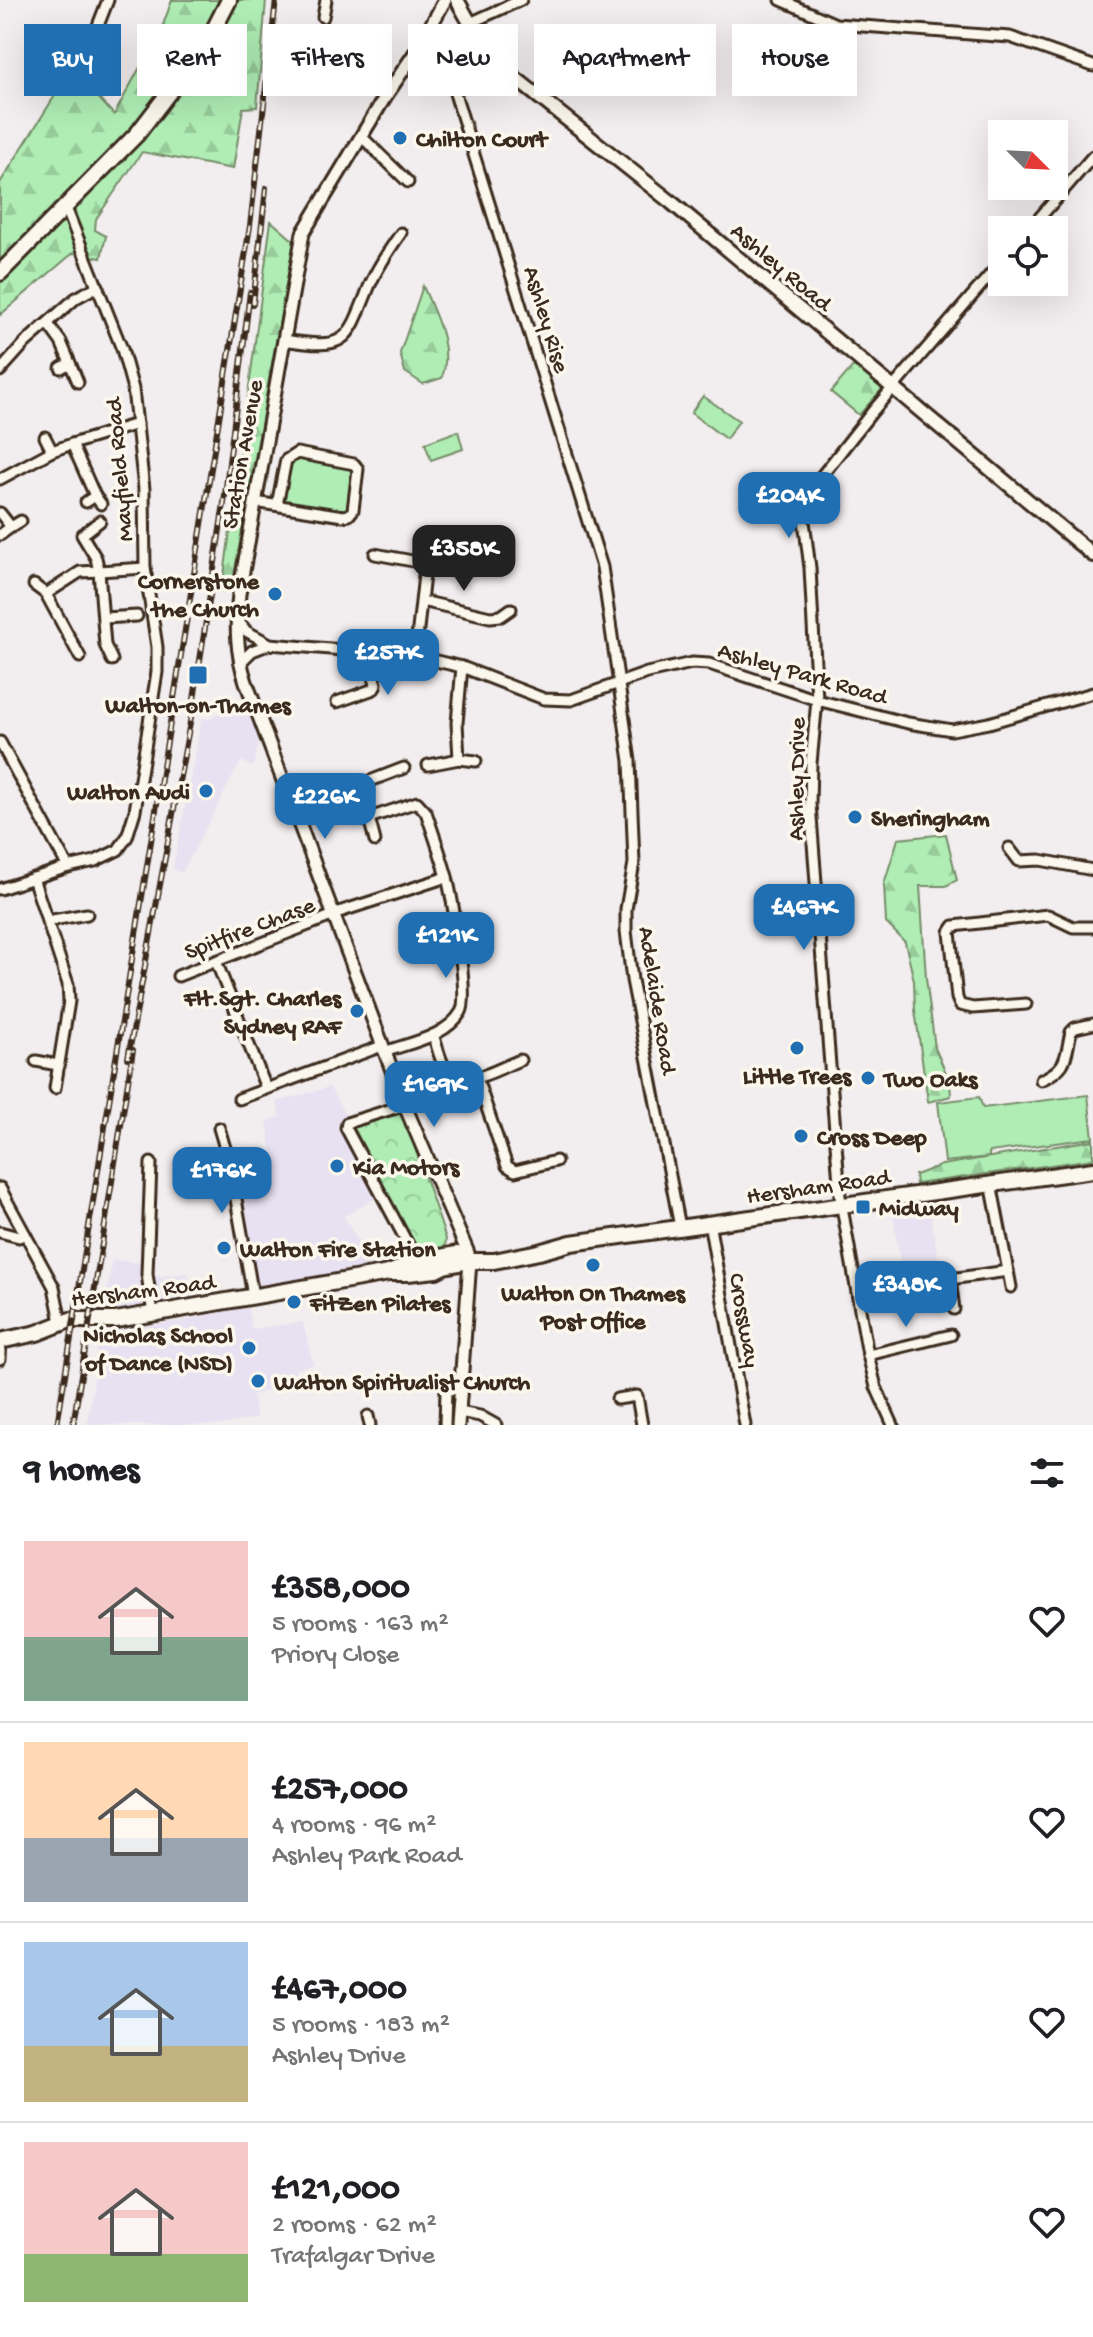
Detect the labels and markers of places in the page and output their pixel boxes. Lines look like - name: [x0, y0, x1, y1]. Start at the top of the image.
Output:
- place label: Chilton Court: [416, 127, 549, 156]
- marker: Chilton Court: [391, 129, 409, 147]
- pin: £204K: [733, 472, 845, 540]
- pin: £358K: [408, 525, 520, 593]
- place label: Cornerstone the Church: [138, 569, 261, 626]
- marker: Cornerstone the Church: [266, 585, 284, 603]
- pin: £257K: [332, 629, 444, 697]
- marker: Walton-on-Thames: [187, 664, 209, 686]
- place label: Walton-on-Thames: [104, 693, 292, 722]
- pin: £226K: [269, 773, 381, 841]
- place label: Walton Audi: [66, 780, 190, 809]
- marker: Walton Audi: [197, 782, 215, 800]
- place label: Sheringham: [871, 806, 989, 835]
- marker: Sheringham: [846, 808, 864, 826]
- pin: £467K: [748, 884, 860, 952]
- pin: £121K: [390, 912, 502, 980]
- place label: Flt.Sgt. Charles Sydney RAF: [183, 986, 343, 1043]
- marker: Flt.Sgt. Charles Sydney RAF: [348, 1002, 366, 1020]
- marker: Little Trees: [788, 1039, 806, 1057]
- pin: £169K: [378, 1061, 490, 1129]
- place label: Little Trees: [743, 1064, 852, 1093]
- place label: Two Oaks: [882, 1067, 978, 1096]
- marker: Two Oaks: [859, 1069, 877, 1087]
- place label: Cross Deep: [817, 1125, 927, 1154]
- marker: Cross Deep: [792, 1127, 810, 1145]
- pin: £176K: [166, 1147, 278, 1215]
- place label: Kia Motors: [352, 1155, 460, 1184]
- marker: Kia Motors: [328, 1157, 346, 1175]
- place label: Midway: [879, 1196, 959, 1225]
- marker: Midway: [854, 1198, 872, 1216]
- place label: Walton Fire Station: [239, 1237, 436, 1266]
- marker: Walton Fire Station: [215, 1239, 233, 1257]
- marker: Walton On Thames Post Office: [584, 1256, 602, 1274]
- pin: £348K: [850, 1261, 962, 1329]
- place label: Walton On Thames Post Office: [500, 1281, 686, 1338]
- place label: FitZen Pilates: [309, 1291, 452, 1320]
- marker: FitZen Pilates: [285, 1293, 303, 1311]
- place label: Nicholas School of Dance (NSD): [83, 1323, 233, 1380]
- marker: Nicholas School of Dance (NSD): [240, 1339, 258, 1357]
- place label: Walton Spiritualist Church: [273, 1370, 530, 1399]
- marker: Walton Spiritualist Church: [249, 1372, 267, 1390]

